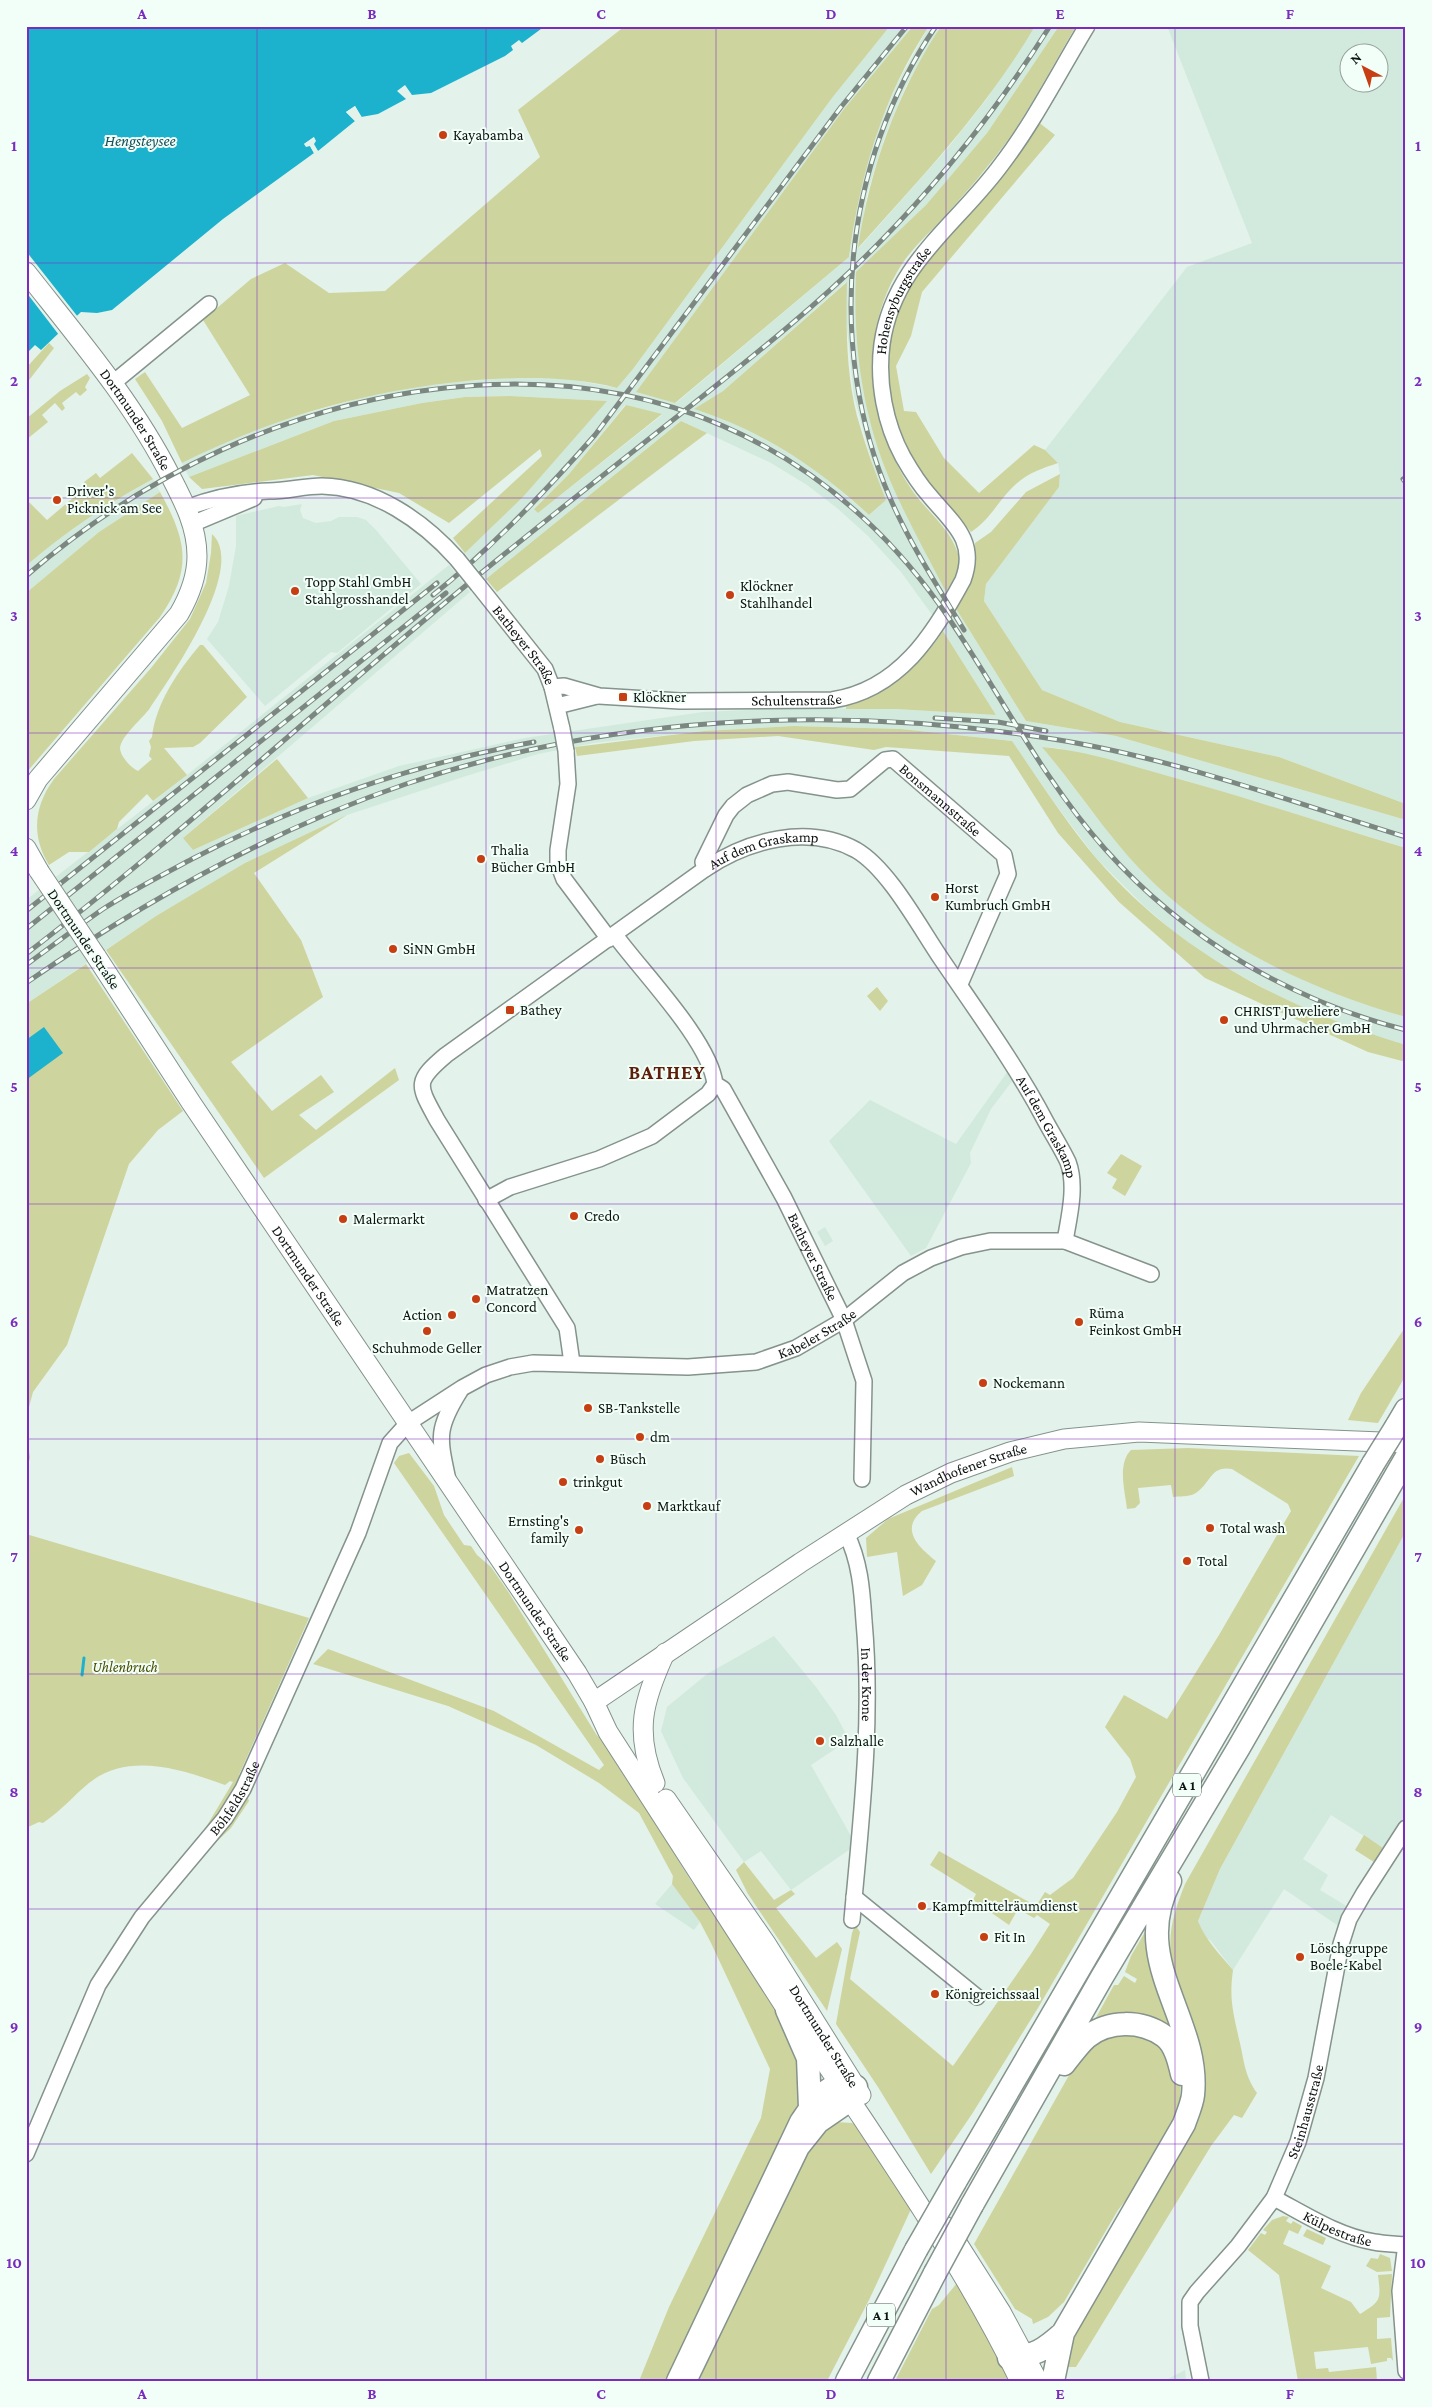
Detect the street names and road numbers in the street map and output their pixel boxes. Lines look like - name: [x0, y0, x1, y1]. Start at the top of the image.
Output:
- street label: Hohensyburgstraße: [873, 243, 935, 355]
- street label: Dortmunder Straße: [97, 366, 174, 473]
- street label: Batheyer Straße: [489, 602, 558, 687]
- street label: Schultenstraße: [751, 690, 844, 709]
- street label: Bonsmannstraße: [896, 760, 985, 840]
- street label: Auf dem Graskamp: [706, 829, 820, 873]
- street label: Dortmunder Straße: [45, 886, 124, 992]
- street label: Auf dem Graskamp: [1013, 1073, 1080, 1180]
- street label: Batheyer Straße: [785, 1211, 841, 1304]
- street label: Dortmunder Straße: [269, 1223, 348, 1329]
- street label: Kabeler Straße: [776, 1305, 860, 1362]
- street label: Wandhofener Straße: [907, 1440, 1029, 1500]
- street label: Dortmunder Straße: [496, 1558, 575, 1665]
- street label: In der Krone: [858, 1647, 875, 1722]
- street label: Böhfeldstraße: [206, 1758, 263, 1839]
- road number: A 1: [1173, 1774, 1201, 1796]
- street label: Dortmunder Straße: [786, 1982, 862, 2090]
- street label: Steinhausstraße: [1284, 2063, 1326, 2161]
- street label: Külpestraße: [1301, 2208, 1374, 2250]
- road number: A 1: [867, 2304, 895, 2326]

